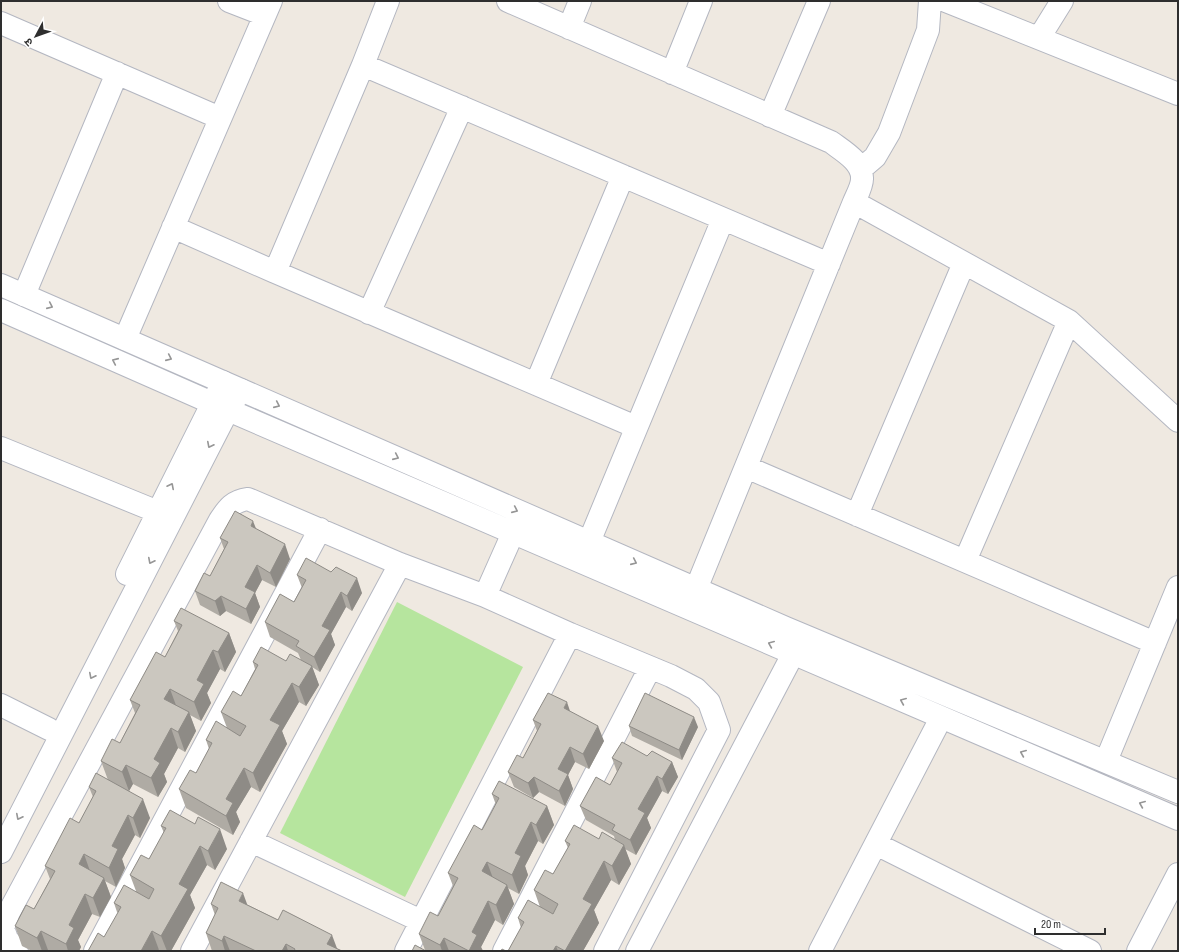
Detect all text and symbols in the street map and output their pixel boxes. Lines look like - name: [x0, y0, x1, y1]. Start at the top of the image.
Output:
- north arrow: [16, 16, 56, 56]
- text: उ: [21, 35, 36, 49]
- one-way arrow: [46, 302, 53, 310]
- one-way arrow: [165, 354, 172, 362]
- one-way arrow: [112, 357, 119, 365]
- one-way arrow: [273, 401, 280, 409]
- one-way arrow: [208, 441, 215, 448]
- one-way arrow: [392, 453, 399, 461]
- one-way arrow: [167, 483, 174, 491]
- one-way arrow: [511, 505, 518, 513]
- one-way arrow: [148, 556, 156, 564]
- one-way arrow: [630, 557, 637, 565]
- one-way arrow: [768, 641, 775, 649]
- one-way arrow: [89, 672, 97, 680]
- one-way arrow: [900, 698, 908, 706]
- one-way arrow: [1019, 749, 1026, 757]
- one-way arrow: [1139, 800, 1146, 808]
- one-way arrow: [16, 812, 24, 820]
- scale bar: [1035, 910, 1105, 936]
- text: 20 m: [1041, 917, 1061, 932]

